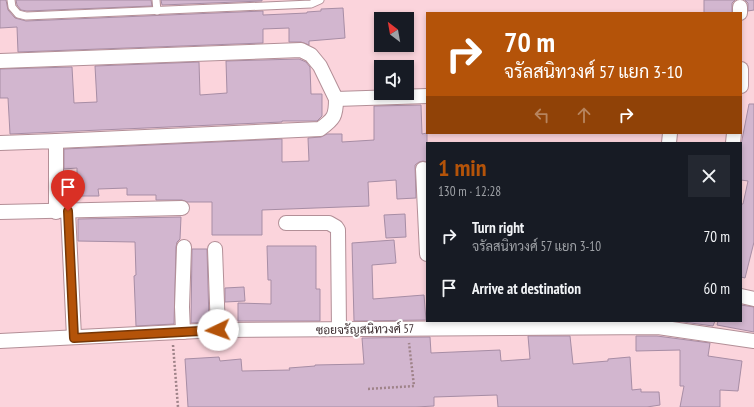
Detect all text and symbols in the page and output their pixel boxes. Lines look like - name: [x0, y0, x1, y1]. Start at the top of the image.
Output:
- north arrow: [374, 12, 414, 52]
- map controls: [374, 12, 414, 100]
- text: 70 m: [504, 23, 555, 60]
- icon: right: [438, 28, 490, 80]
- button: sound: [374, 60, 414, 100]
- text: จรัลสนิทวงศ์ 57 แยก 3-10: [504, 60, 683, 83]
- icon: left: [531, 104, 553, 126]
- icon: ahead: [573, 104, 595, 126]
- icon: right: [615, 104, 637, 126]
- text: 1 min: [438, 152, 486, 183]
- button: close: [688, 155, 730, 197]
- pin: [51, 170, 85, 211]
- icon: arrive: [57, 176, 79, 198]
- text: 130 m · 12:28: [438, 183, 501, 200]
- text: Turn right: [472, 218, 524, 237]
- icon: right: [438, 225, 460, 247]
- text: 70 m: [704, 227, 730, 246]
- text: จรัลสนิทวงศ์ 57 แยก 3-10: [472, 238, 601, 255]
- icon: arrive: [438, 277, 460, 299]
- text: Arrive at destination: [472, 279, 581, 298]
- text: 60 m: [704, 279, 730, 298]
- position arrow: [197, 309, 239, 351]
- street label: ซอยจรัญสนิทวงศ์ 57: [316, 321, 414, 337]

